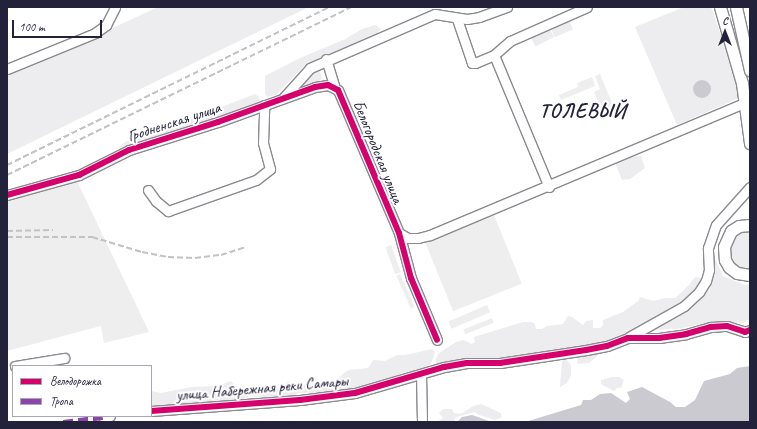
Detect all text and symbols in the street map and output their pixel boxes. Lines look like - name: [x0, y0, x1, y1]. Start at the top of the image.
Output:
- scale bar: [14, 12, 104, 38]
- north arrow: [705, 12, 745, 52]
- text: С: [722, 13, 728, 27]
- text: 100 m: [19, 19, 45, 35]
- street label: Гродненская улица: [125, 98, 223, 146]
- street label: Белогородская улица: [349, 98, 407, 206]
- district label: ТОЛЕВЫЙ: [539, 98, 627, 122]
- legend: [12, 365, 152, 417]
- street label: улица Набережная реки Самары: [175, 371, 349, 405]
- text: Велодорожка: [50, 373, 101, 389]
- text: Тропа: [50, 393, 73, 409]

